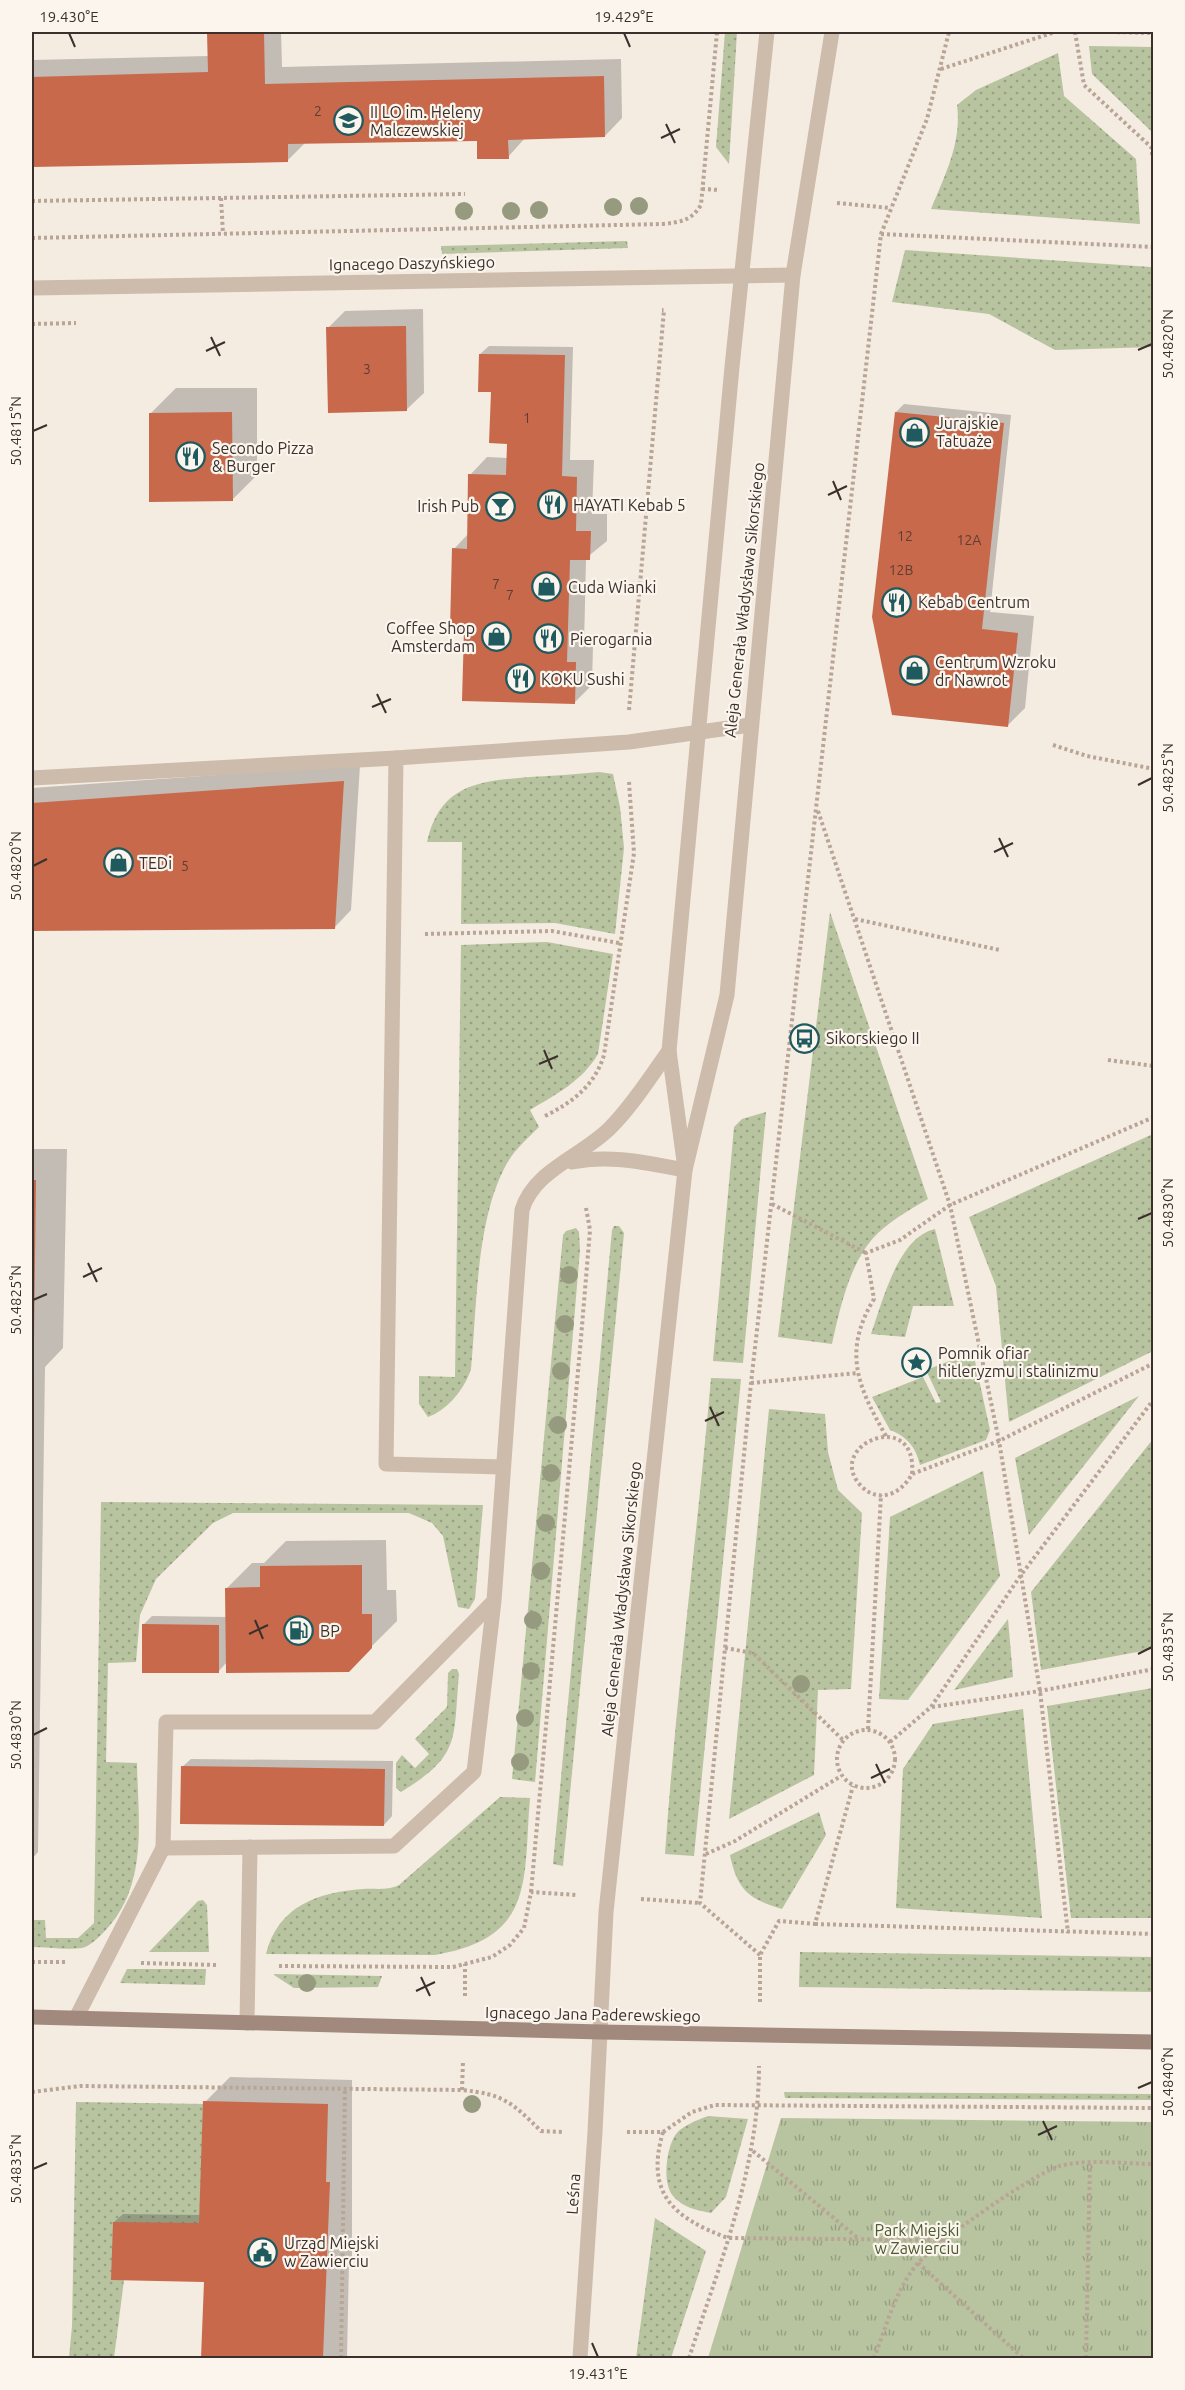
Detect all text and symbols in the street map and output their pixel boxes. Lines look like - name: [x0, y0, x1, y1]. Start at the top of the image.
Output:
- text: 19.430°E: [39, 8, 99, 25]
- text: 19.429°E: [594, 8, 654, 25]
- house number: 2: [314, 103, 322, 119]
- place label: II LO im. Heleny Malczewskiej: [370, 103, 481, 139]
- school or university icon: II LO im. Heleny Malczewskiej: [333, 105, 365, 137]
- street label: Ignacego Daszyńskiego: [329, 253, 495, 273]
- text: 50.4820°N: [1159, 309, 1176, 379]
- house number: 3: [363, 361, 371, 377]
- text: 50.4815°N: [7, 396, 24, 466]
- house number: 1: [523, 410, 531, 426]
- place label: Jurajskie Tatuaże: [936, 414, 999, 450]
- shop icon: Jurajskie Tatuaże: [899, 416, 931, 448]
- place label: Secondo Pizza & Burger: [212, 439, 314, 475]
- restaurant icon: Secondo Pizza & Burger: [175, 441, 207, 473]
- street label: Aleja Generała Władysława Sikorskiego: [721, 461, 767, 739]
- restaurant icon: HAYATI Kebab 5: [536, 489, 568, 521]
- bar icon: Irish Pub: [484, 490, 516, 522]
- place label: HAYATI Kebab 5: [573, 496, 686, 514]
- place label: Irish Pub: [417, 497, 479, 515]
- house number: 12: [897, 528, 913, 544]
- house number: 12A: [957, 532, 981, 548]
- house number: 12B: [889, 562, 913, 578]
- shop icon: Cuda Wianki: [531, 571, 563, 603]
- house number: 7: [492, 576, 500, 592]
- place label: Cuda Wianki: [568, 578, 656, 596]
- restaurant icon: Kebab Centrum: [881, 586, 913, 618]
- house number: 7: [506, 587, 514, 603]
- place label: Kebab Centrum: [918, 593, 1030, 611]
- place label: Coffee Shop Amsterdam: [386, 619, 475, 655]
- shop icon: Coffee Shop Amsterdam: [480, 621, 512, 653]
- restaurant icon: Pierogarnia: [533, 623, 565, 655]
- place label: Pierogarnia: [570, 630, 652, 648]
- place label: Centrum Wzroku dr Nawrot: [935, 653, 1056, 689]
- shop icon: Centrum Wzroku dr Nawrot: [898, 655, 930, 687]
- restaurant icon: KOKU Sushi: [504, 663, 536, 695]
- place label: KOKU Sushi: [541, 670, 625, 688]
- text: 50.4825°N: [1159, 743, 1176, 813]
- text: 50.4820°N: [7, 831, 24, 901]
- shop icon: TEDi: [102, 847, 134, 879]
- place label: TEDi: [139, 854, 172, 872]
- house number: 5: [181, 858, 189, 874]
- bus stop icon: Sikorskiego II: [789, 1022, 821, 1054]
- place label: Sikorskiego II: [826, 1029, 920, 1047]
- text: 50.4830°N: [1159, 1178, 1176, 1248]
- text: 50.4825°N: [7, 1265, 24, 1335]
- place label: Pomnik ofiar hitleryzmu i stalinizmu: [938, 1344, 1099, 1380]
- place icon: Pomnik ofiar hitleryzmu i stalinizmu: [901, 1346, 933, 1378]
- street label: Aleja Generała Władysława Sikorskiego: [598, 1460, 644, 1738]
- text: 50.4835°N: [1159, 1612, 1176, 1682]
- fuel station icon: BP: [283, 1615, 315, 1647]
- place label: BP: [320, 1622, 340, 1640]
- text: 50.4830°N: [7, 1700, 24, 1770]
- street label: Ignacego Jana Paderewskiego: [485, 2003, 701, 2025]
- text: 50.4840°N: [1159, 2047, 1176, 2117]
- text: 50.4835°N: [7, 2134, 24, 2204]
- street label: Leśna: [563, 2173, 583, 2215]
- park label: Park Miejski w Zawierciu: [874, 2221, 960, 2257]
- place label: Urząd Miejski w Zawierciu: [284, 2234, 379, 2270]
- public building icon: Urząd Miejski w Zawierciu: [247, 2236, 279, 2268]
- text: 19.431°E: [568, 2365, 628, 2382]

